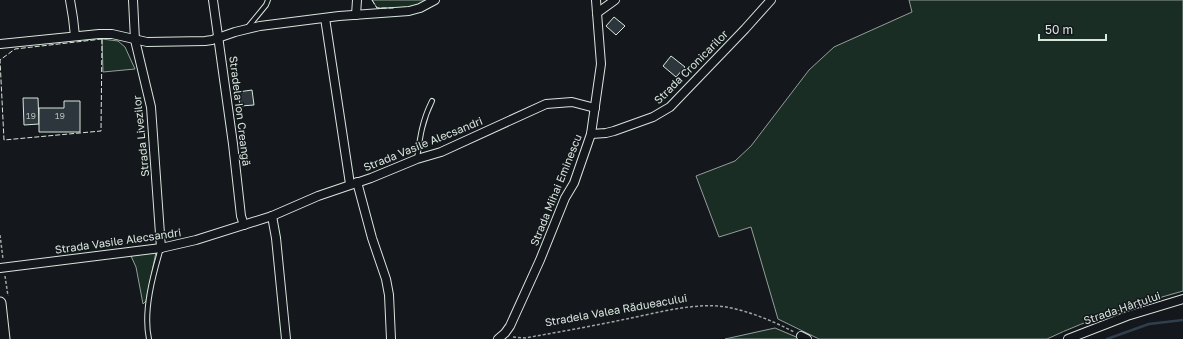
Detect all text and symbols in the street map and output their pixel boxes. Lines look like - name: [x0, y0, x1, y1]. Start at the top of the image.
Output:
- scale bar: [1039, 16, 1106, 42]
- text: 50 m: [1045, 22, 1073, 37]
- street label: Strada Cronicarilor: [651, 27, 731, 106]
- street label: Stradela Ion Creangă: [227, 55, 254, 167]
- street label: Strada Livezilor: [130, 94, 151, 177]
- house number: 19: [26, 110, 36, 121]
- house number: 19: [55, 110, 65, 121]
- street label: Strada Vasile Alecsandri: [361, 114, 484, 173]
- street label: Strada Mihai Eminescu: [527, 132, 584, 248]
- street label: Strada Vasile Alecsandri: [54, 225, 182, 256]
- street label: Strada Hârțului: [1082, 288, 1162, 328]
- street label: Stradela Valea Rădueacului: [544, 291, 688, 328]

